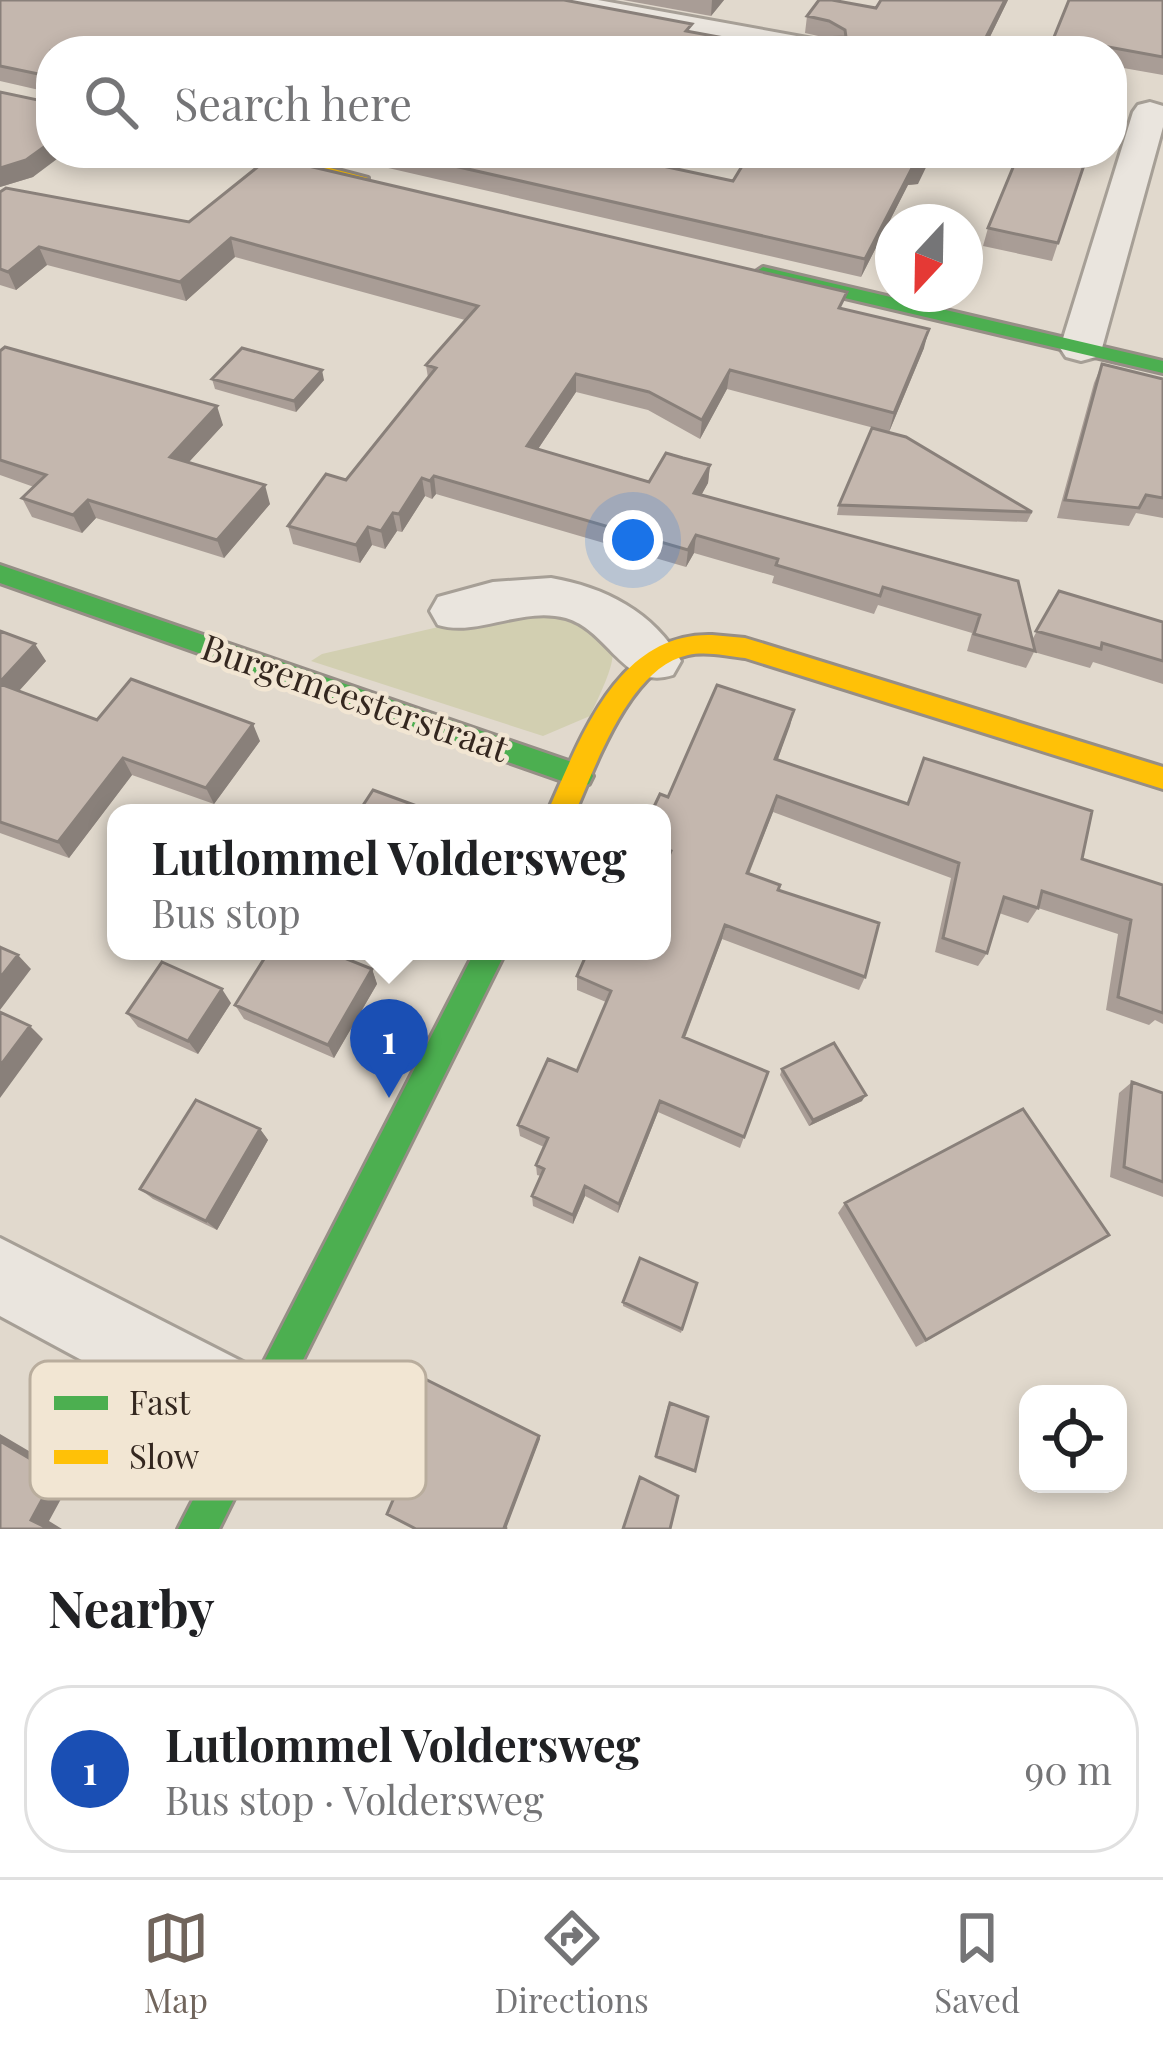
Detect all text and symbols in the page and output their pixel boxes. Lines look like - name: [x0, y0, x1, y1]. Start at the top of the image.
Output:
- search box: [36, 36, 1127, 168]
- icon: search: [78, 69, 144, 135]
- text: Search here: [174, 72, 412, 132]
- north arrow: [875, 204, 983, 312]
- your location: [603, 510, 663, 570]
- street label: Burgemeesterstraat: [196, 621, 516, 771]
- popup: [107, 804, 671, 960]
- text: Lutlommel Voldersweg: [151, 826, 627, 886]
- text: Bus stop: [151, 886, 301, 938]
- pin: 1: [350, 999, 428, 1098]
- legend: [30, 1361, 426, 1499]
- text: Fast: [129, 1379, 191, 1423]
- map controls: [1019, 1385, 1127, 1493]
- button: locate: [1019, 1385, 1127, 1493]
- text: Slow: [129, 1433, 200, 1477]
- text: Nearby: [48, 1573, 214, 1641]
- text: Lutlommel Voldersweg: [165, 1713, 641, 1773]
- text: 1: [83, 1743, 97, 1795]
- text: 90 m: [1024, 1743, 1112, 1795]
- text: Bus stop · Voldersweg: [165, 1773, 544, 1825]
- tab: Map: [143, 1905, 209, 2021]
- tab: Directions: [494, 1905, 649, 2021]
- tab: Saved: [934, 1905, 1020, 2021]

